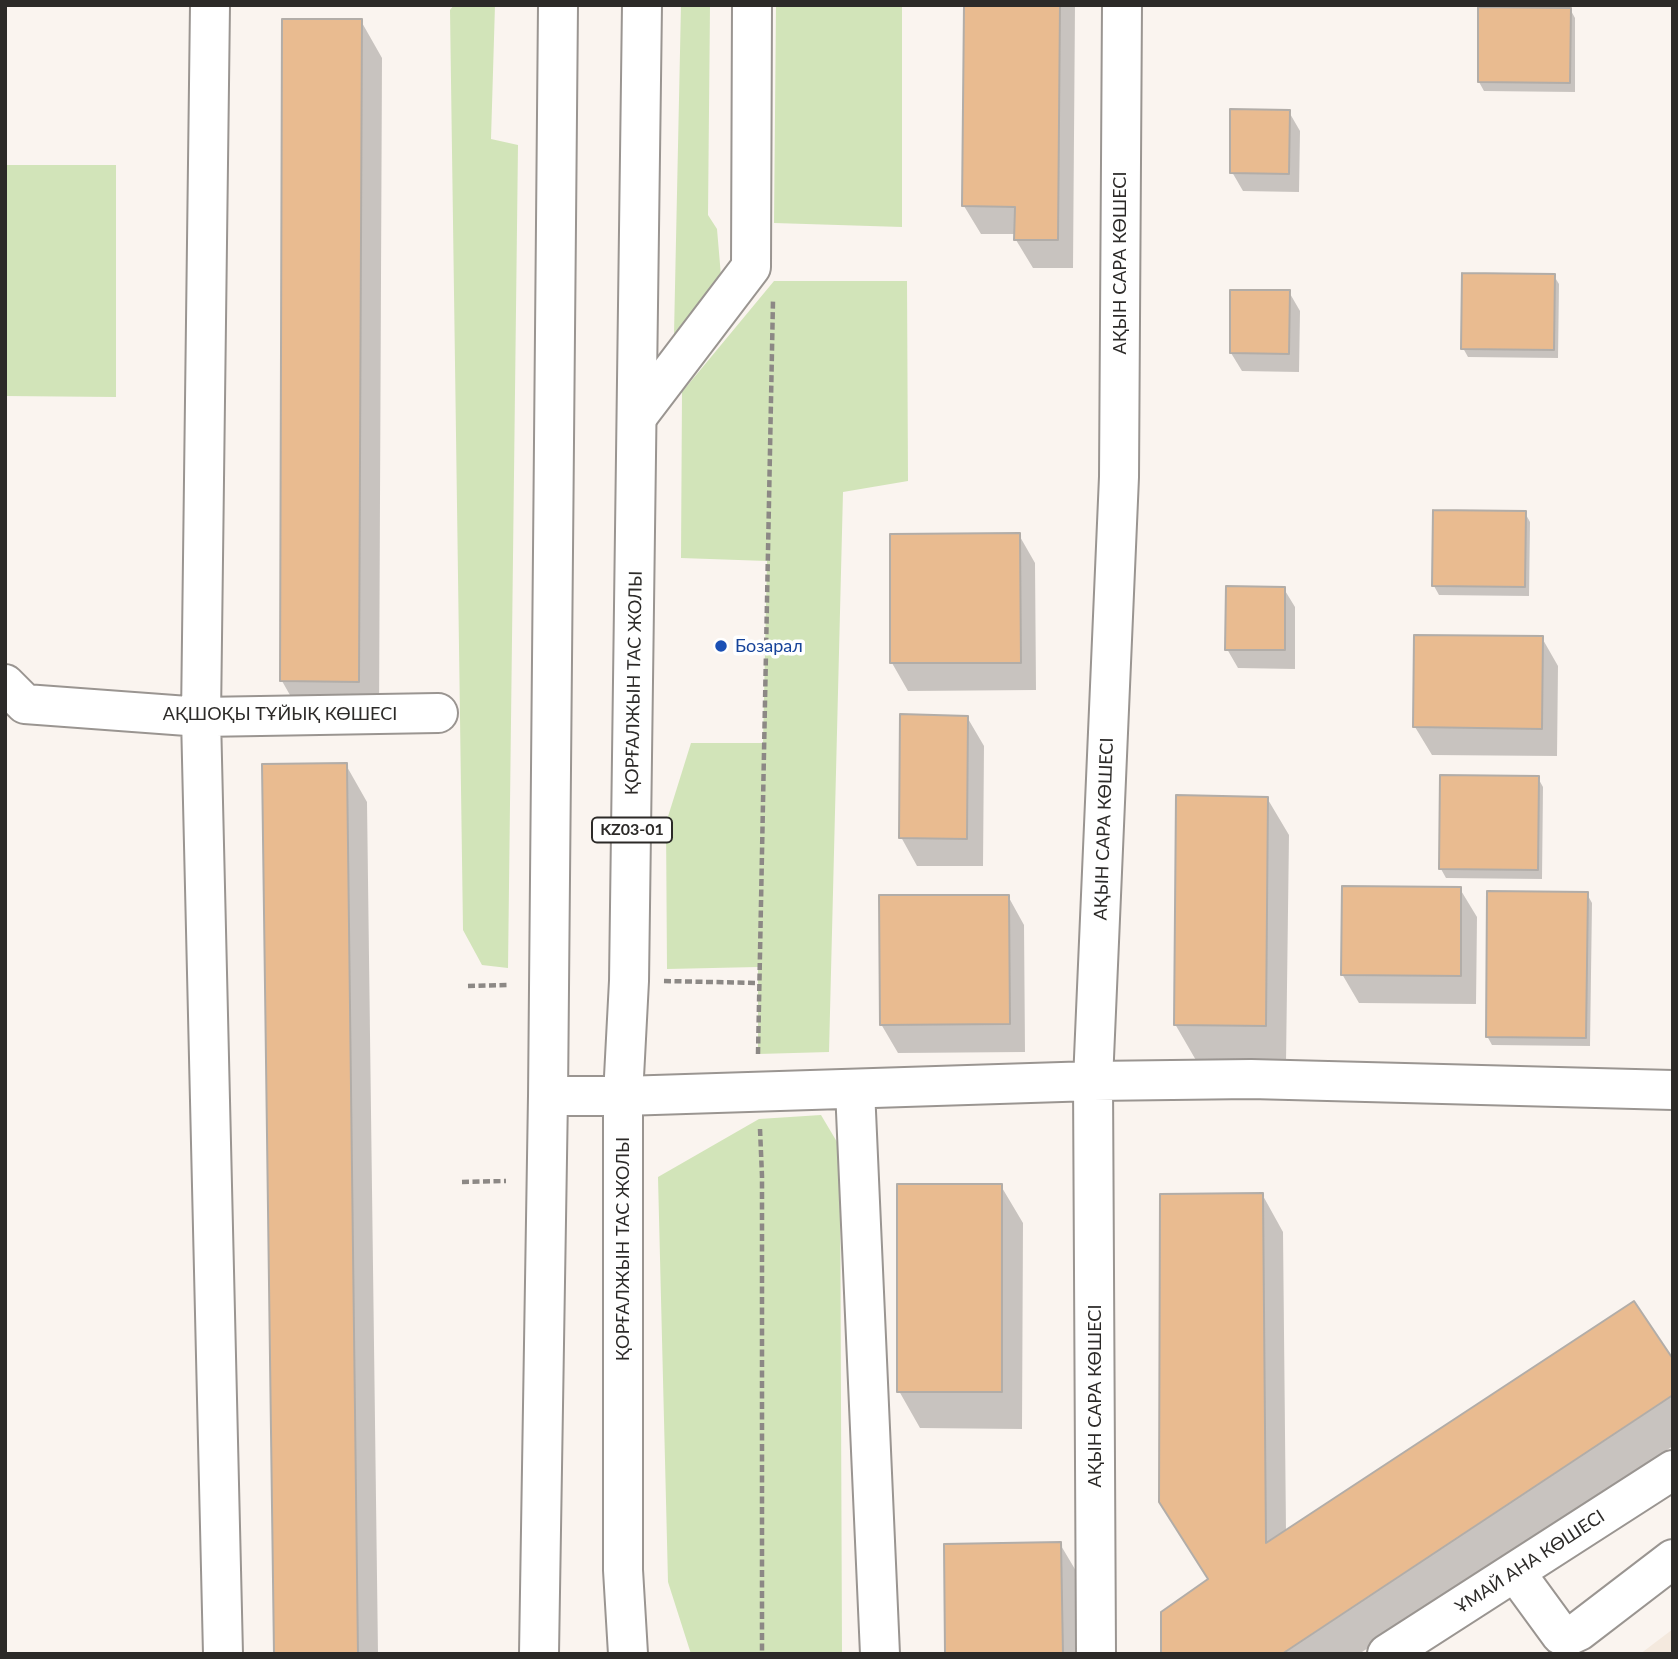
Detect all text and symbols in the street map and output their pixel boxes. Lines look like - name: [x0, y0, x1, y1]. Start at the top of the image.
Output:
- street label: АҚЫН САРА КӨШЕСІ: [1109, 172, 1131, 354]
- street label: ҚОРҒАЛЖЫН ТАС ЖОЛЫ: [621, 571, 647, 795]
- place label: Бозарал: [735, 635, 803, 657]
- marker: Бозарал: [713, 638, 729, 654]
- street label: АҚШОҚЫ ТҰЙЫҚ КӨШЕСІ: [163, 703, 397, 725]
- street label: АҚЫН САРА КӨШЕСІ: [1090, 737, 1118, 921]
- road number: KZ03-01: [592, 818, 672, 842]
- street label: ҚОРҒАЛЖЫН ТАС ЖОЛЫ: [612, 1137, 634, 1361]
- street label: АҚЫН САРА КӨШЕСІ: [1084, 1305, 1106, 1487]
- street label: ҰМАЙ АНА КӨШЕСІ: [1451, 1506, 1609, 1618]

